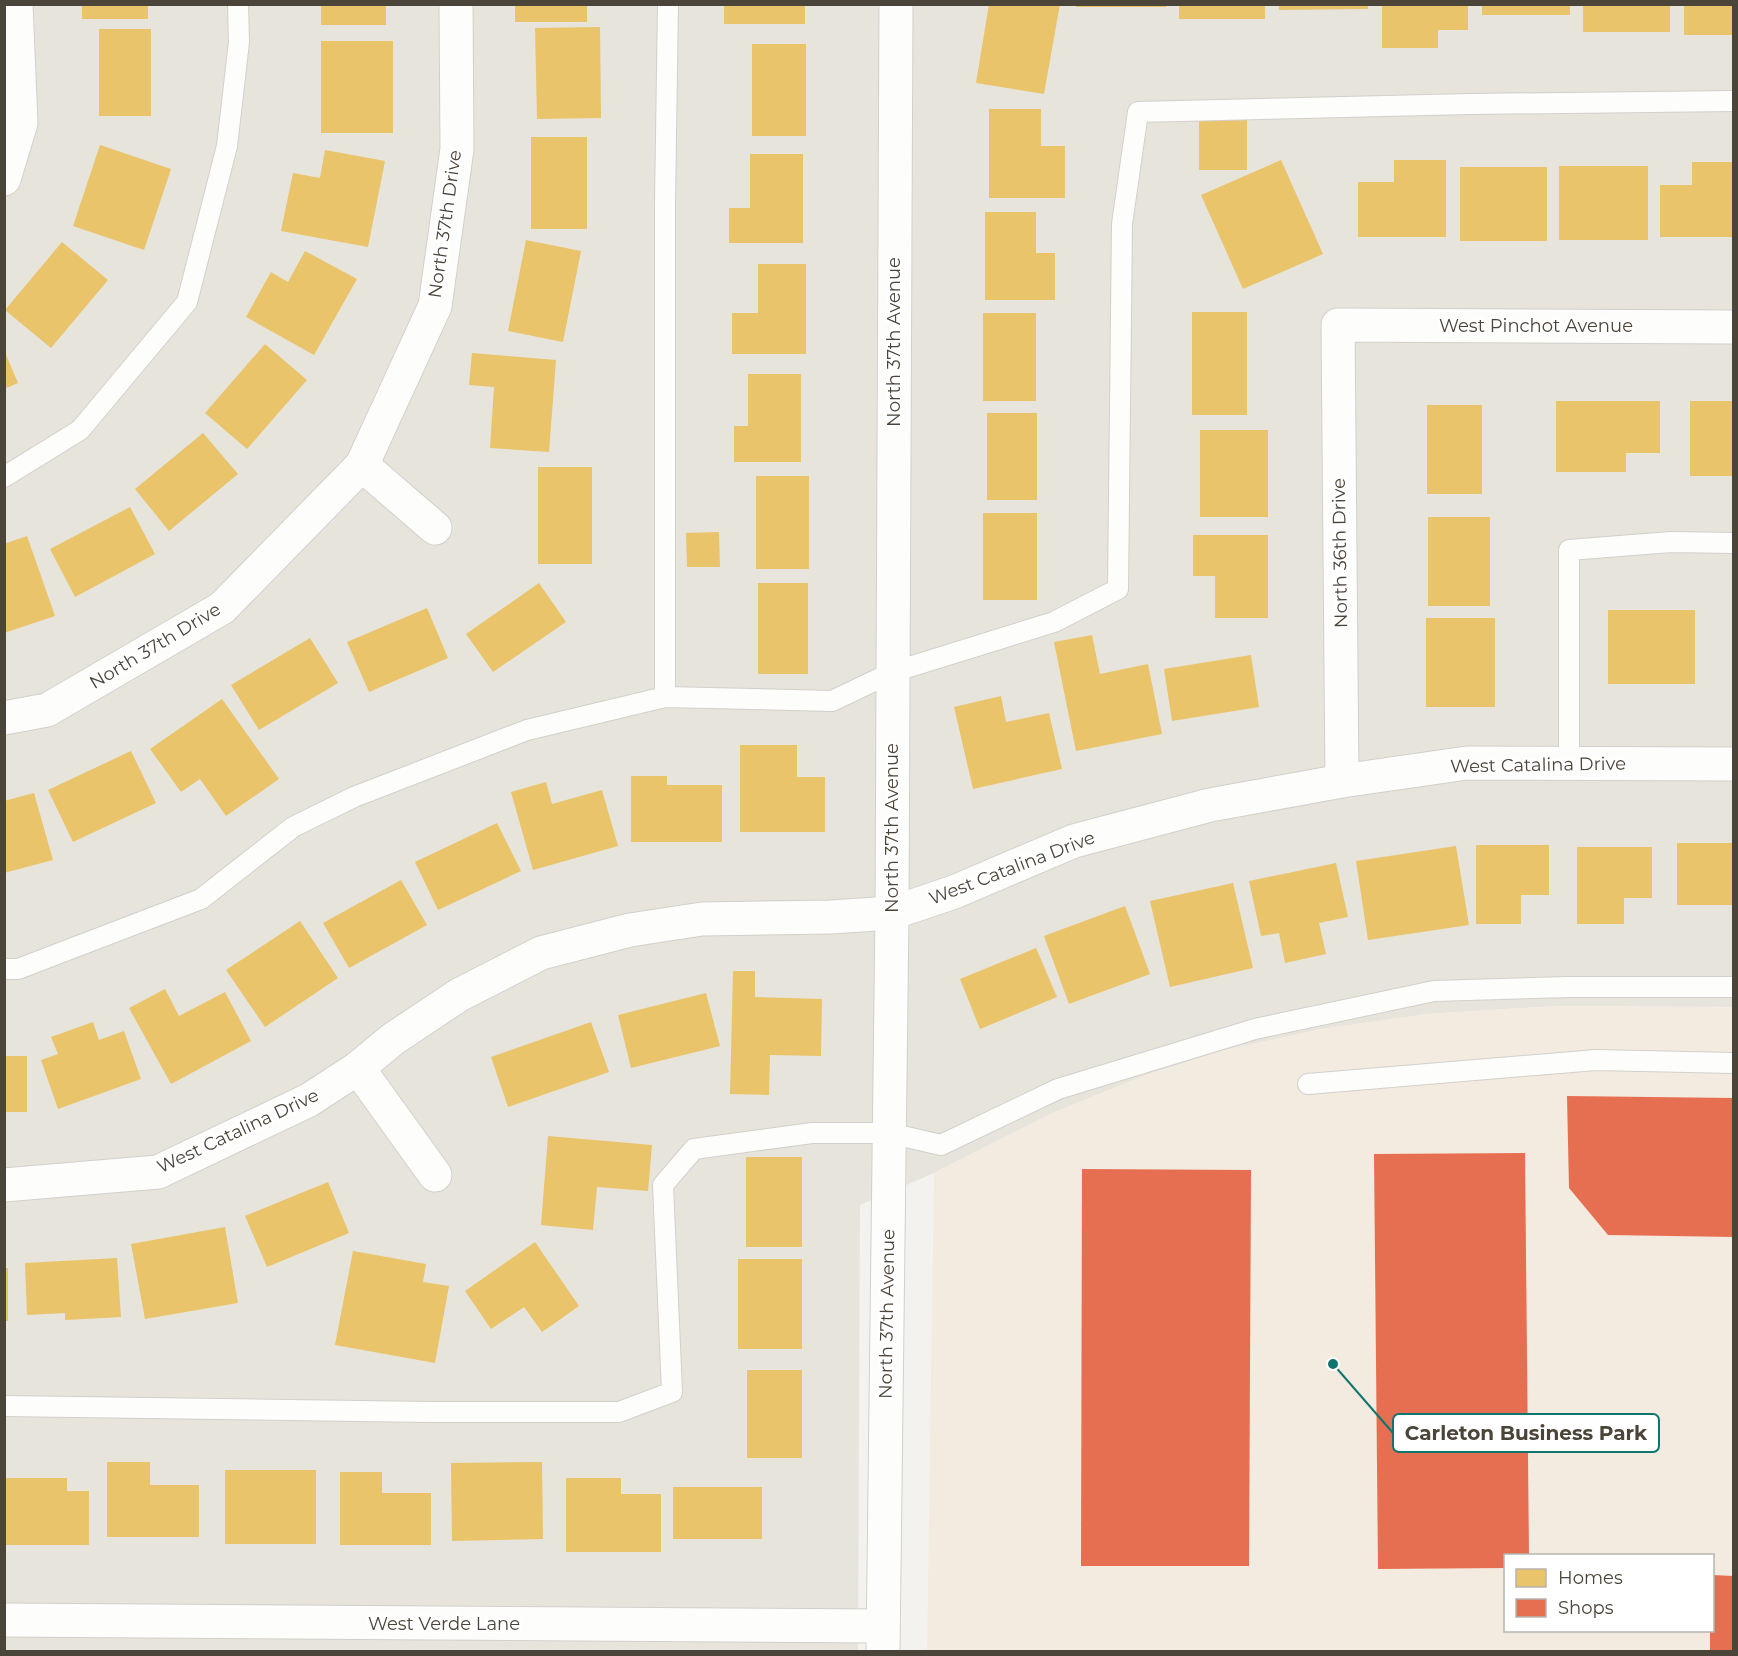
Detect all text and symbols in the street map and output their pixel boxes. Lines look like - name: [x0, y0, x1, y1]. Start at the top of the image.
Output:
- street label: North 37th Drive: [424, 148, 466, 299]
- street label: North 37th Avenue: [883, 257, 905, 427]
- street label: West Pinchot Avenue: [1439, 315, 1633, 337]
- street label: North 36th Drive: [1328, 478, 1352, 628]
- street label: North 37th Drive: [85, 598, 225, 694]
- street label: North 37th Avenue: [881, 743, 903, 913]
- street label: West Catalina Drive: [1450, 752, 1626, 778]
- street label: West Catalina Drive: [926, 826, 1098, 910]
- street label: West Catalina Drive: [154, 1084, 322, 1178]
- street label: North 37th Avenue: [875, 1229, 899, 1399]
- callout: Carleton Business Park: [1393, 1414, 1659, 1452]
- text: Carleton Business Park: [1405, 1421, 1648, 1445]
- legend: [1504, 1554, 1714, 1632]
- text: Homes: [1558, 1567, 1623, 1589]
- text: Shops: [1558, 1597, 1614, 1619]
- street label: West Verde Lane: [368, 1613, 520, 1635]

